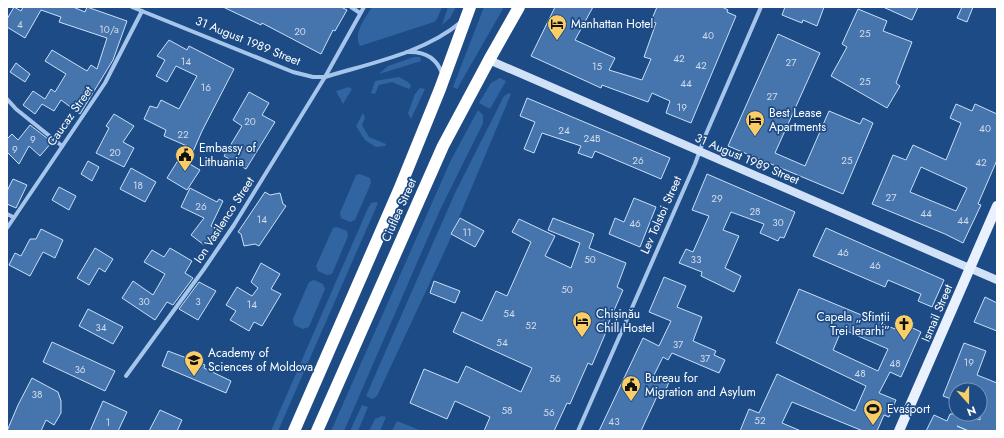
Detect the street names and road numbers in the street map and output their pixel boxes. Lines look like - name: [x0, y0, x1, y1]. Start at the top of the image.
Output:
- street label: 31 August 1989 Street: [193, 12, 303, 70]
- street label: Caucaz Street: [43, 82, 97, 150]
- street label: 31 August 1989 Street: [692, 129, 802, 189]
- street label: Ion Vasilenco Street: [189, 173, 259, 267]
- street label: Lev Tolstoi Street: [636, 173, 686, 257]
- street label: Ciuflea Street: [377, 175, 421, 245]
- street label: Ismail Street: [917, 281, 957, 345]

